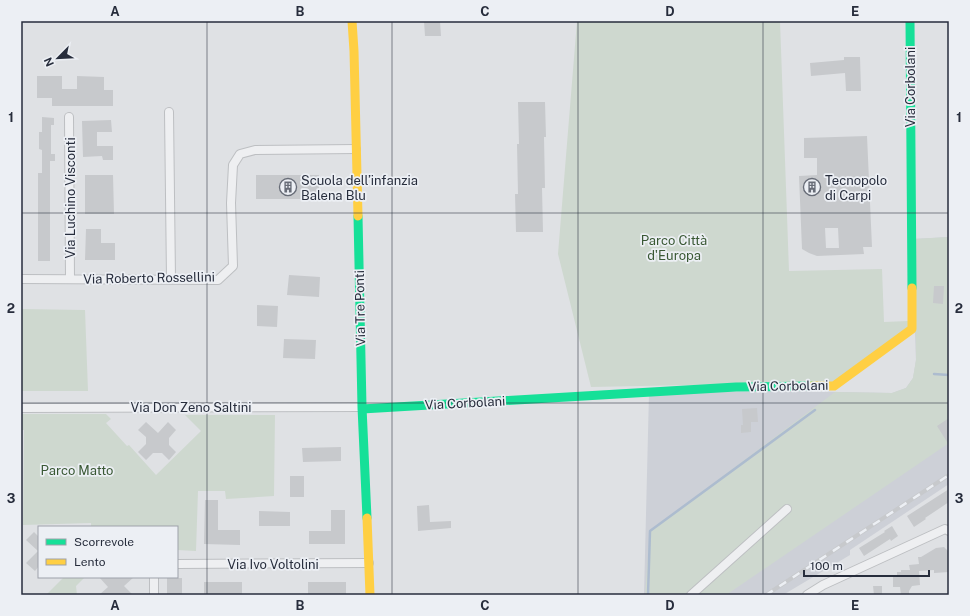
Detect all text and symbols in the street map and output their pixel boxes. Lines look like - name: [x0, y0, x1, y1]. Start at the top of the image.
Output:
- text: A: [110, 4, 120, 19]
- text: B: [296, 4, 305, 19]
- text: C: [480, 4, 490, 19]
- text: D: [665, 4, 675, 19]
- text: E: [851, 4, 859, 19]
- north arrow: [38, 38, 78, 78]
- street label: Via Corbolani: [903, 47, 918, 127]
- text: N: [42, 56, 56, 68]
- text: 1: [8, 110, 14, 125]
- text: 1: [956, 110, 962, 125]
- street label: Via Luchino Visconti: [63, 137, 78, 259]
- place label: Scuola dell’infanzia Balena Blu: [301, 173, 418, 203]
- place label: Tecnopolo di Carpi: [825, 173, 887, 203]
- building icon: Scuola dell’infanzia Balena Blu: [278, 177, 298, 197]
- building icon: Tecnopolo di Carpi: [802, 177, 822, 197]
- park label: Parco Città d'Europa: [641, 233, 707, 263]
- street label: Via Roberto Rossellini: [83, 269, 215, 287]
- street label: Via Tre Ponti: [352, 270, 368, 346]
- text: 2: [7, 301, 15, 316]
- text: 2: [955, 301, 963, 316]
- street label: Via Corbolani: [748, 378, 828, 394]
- street label: Via Corbolani: [424, 393, 506, 413]
- street label: Via Don Zeno Saltini: [130, 400, 252, 415]
- park label: Parco Matto: [41, 463, 113, 478]
- text: 3: [7, 491, 16, 506]
- text: 3: [955, 491, 964, 506]
- legend: [38, 526, 178, 578]
- text: Scorrevole: [74, 535, 134, 549]
- scale bar: [804, 552, 929, 578]
- text: Lento: [74, 555, 106, 569]
- street label: Via Ivo Voltolini: [227, 557, 319, 572]
- text: 100 m: [810, 559, 843, 573]
- text: A: [110, 598, 120, 613]
- text: B: [296, 598, 305, 613]
- text: C: [480, 598, 490, 613]
- text: D: [665, 598, 675, 613]
- text: E: [851, 598, 859, 613]

